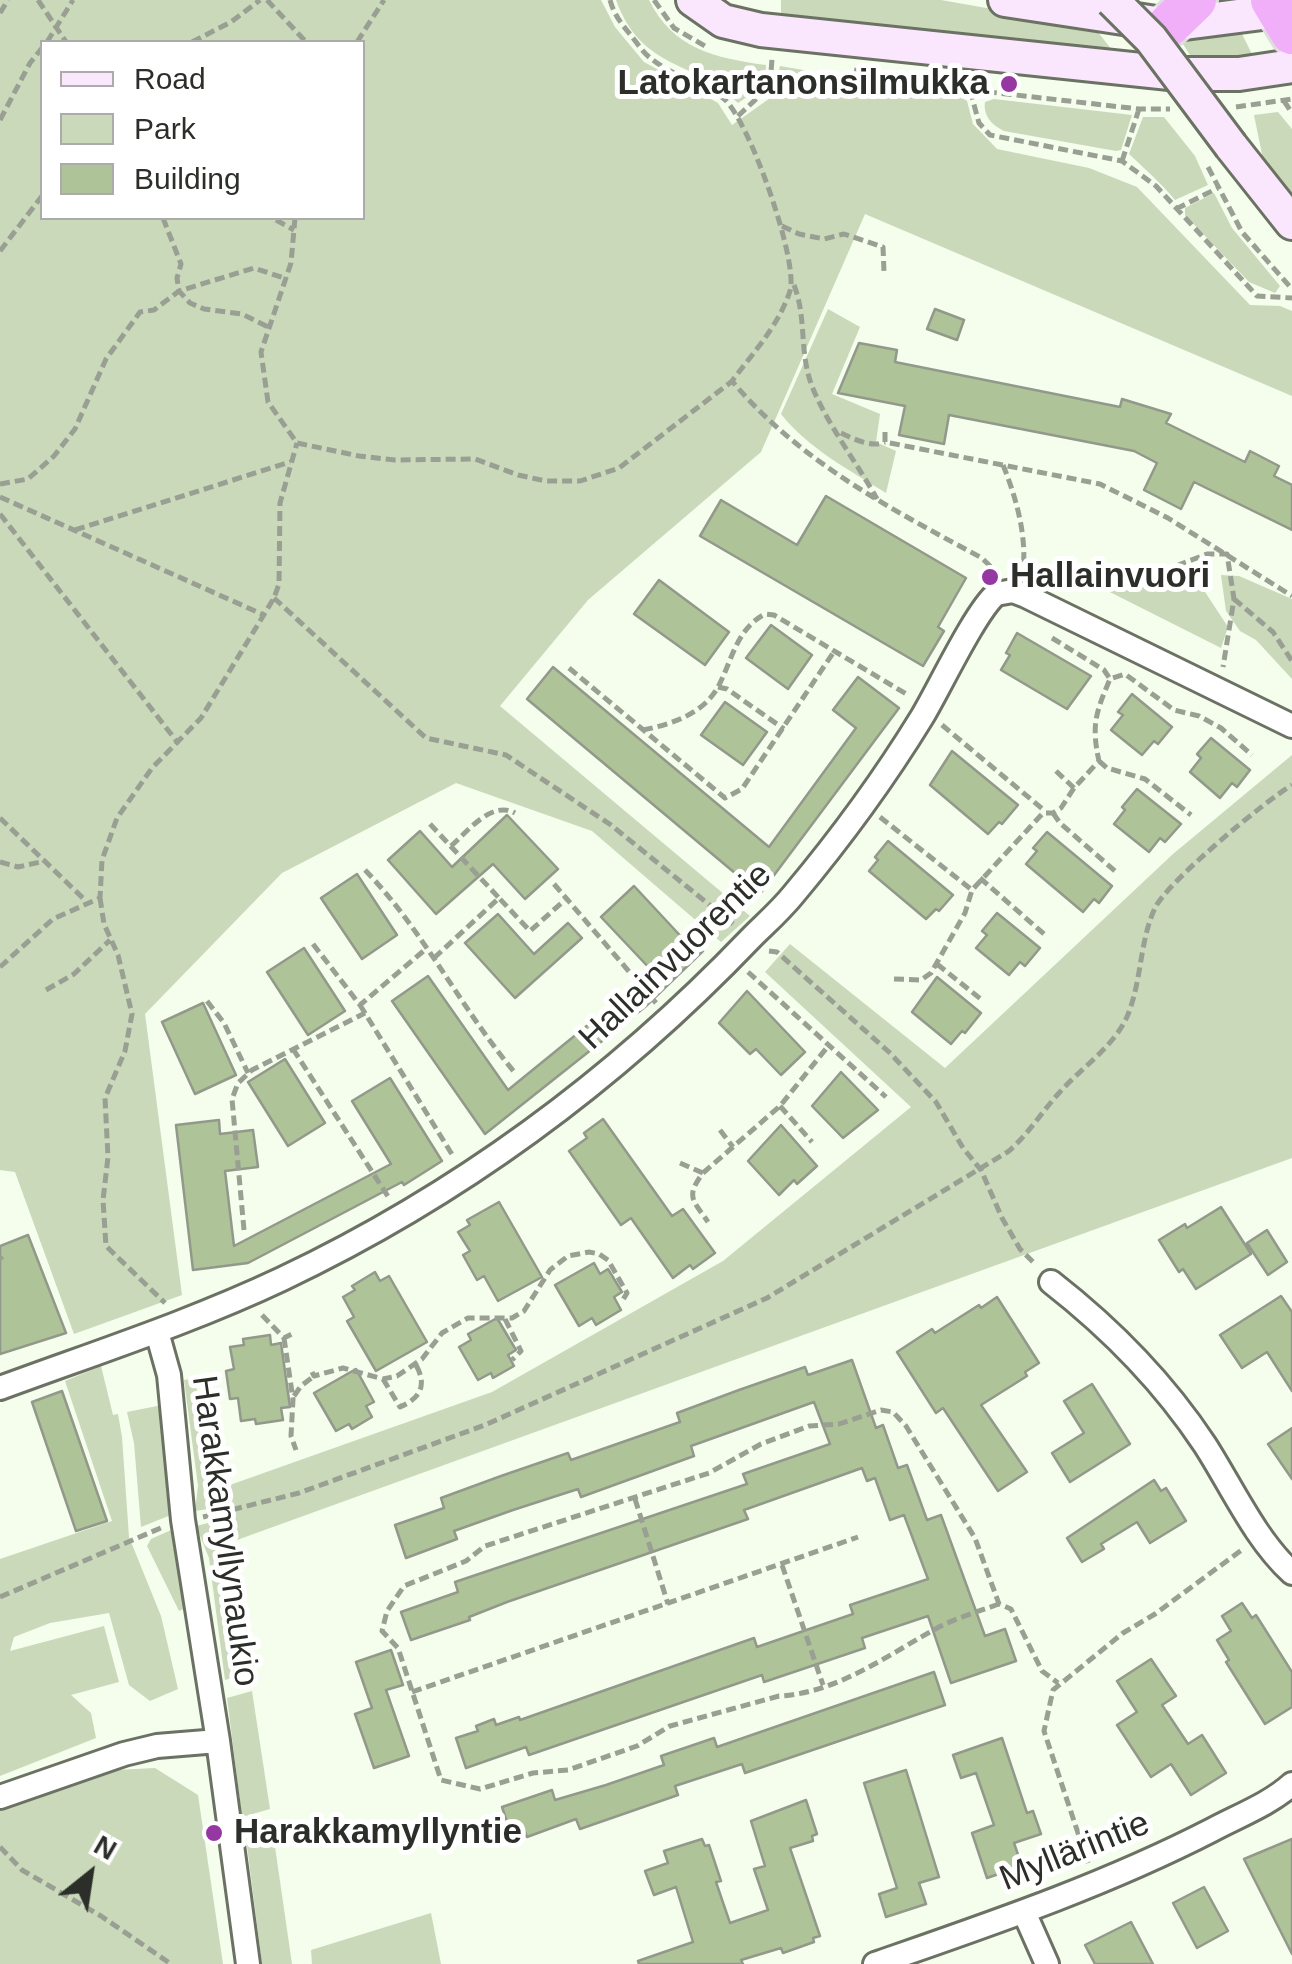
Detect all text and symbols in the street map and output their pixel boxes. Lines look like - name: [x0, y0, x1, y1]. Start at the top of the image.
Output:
- legend: [40, 40, 365, 220]
- text: Road: [134, 62, 206, 95]
- place label: Latokartanonsilmukka: [618, 63, 989, 105]
- marker: Latokartanonsilmukka: [998, 73, 1020, 95]
- text: Park: [134, 112, 196, 145]
- text: Building: [134, 162, 241, 195]
- place label: Hallainvuori: [1010, 556, 1210, 598]
- marker: Hallainvuori: [979, 566, 1001, 588]
- street label: Hallainvuorentie: [571, 855, 781, 1059]
- street label: Harakkamyllynaukio: [181, 1373, 267, 1689]
- street label: Myllärintie: [994, 1803, 1156, 1901]
- place label: Harakkamyllyntie: [234, 1812, 522, 1854]
- marker: Harakkamyllyntie: [203, 1822, 225, 1844]
- north arrow: [40, 1824, 140, 1924]
- text: N: [89, 1829, 122, 1866]

